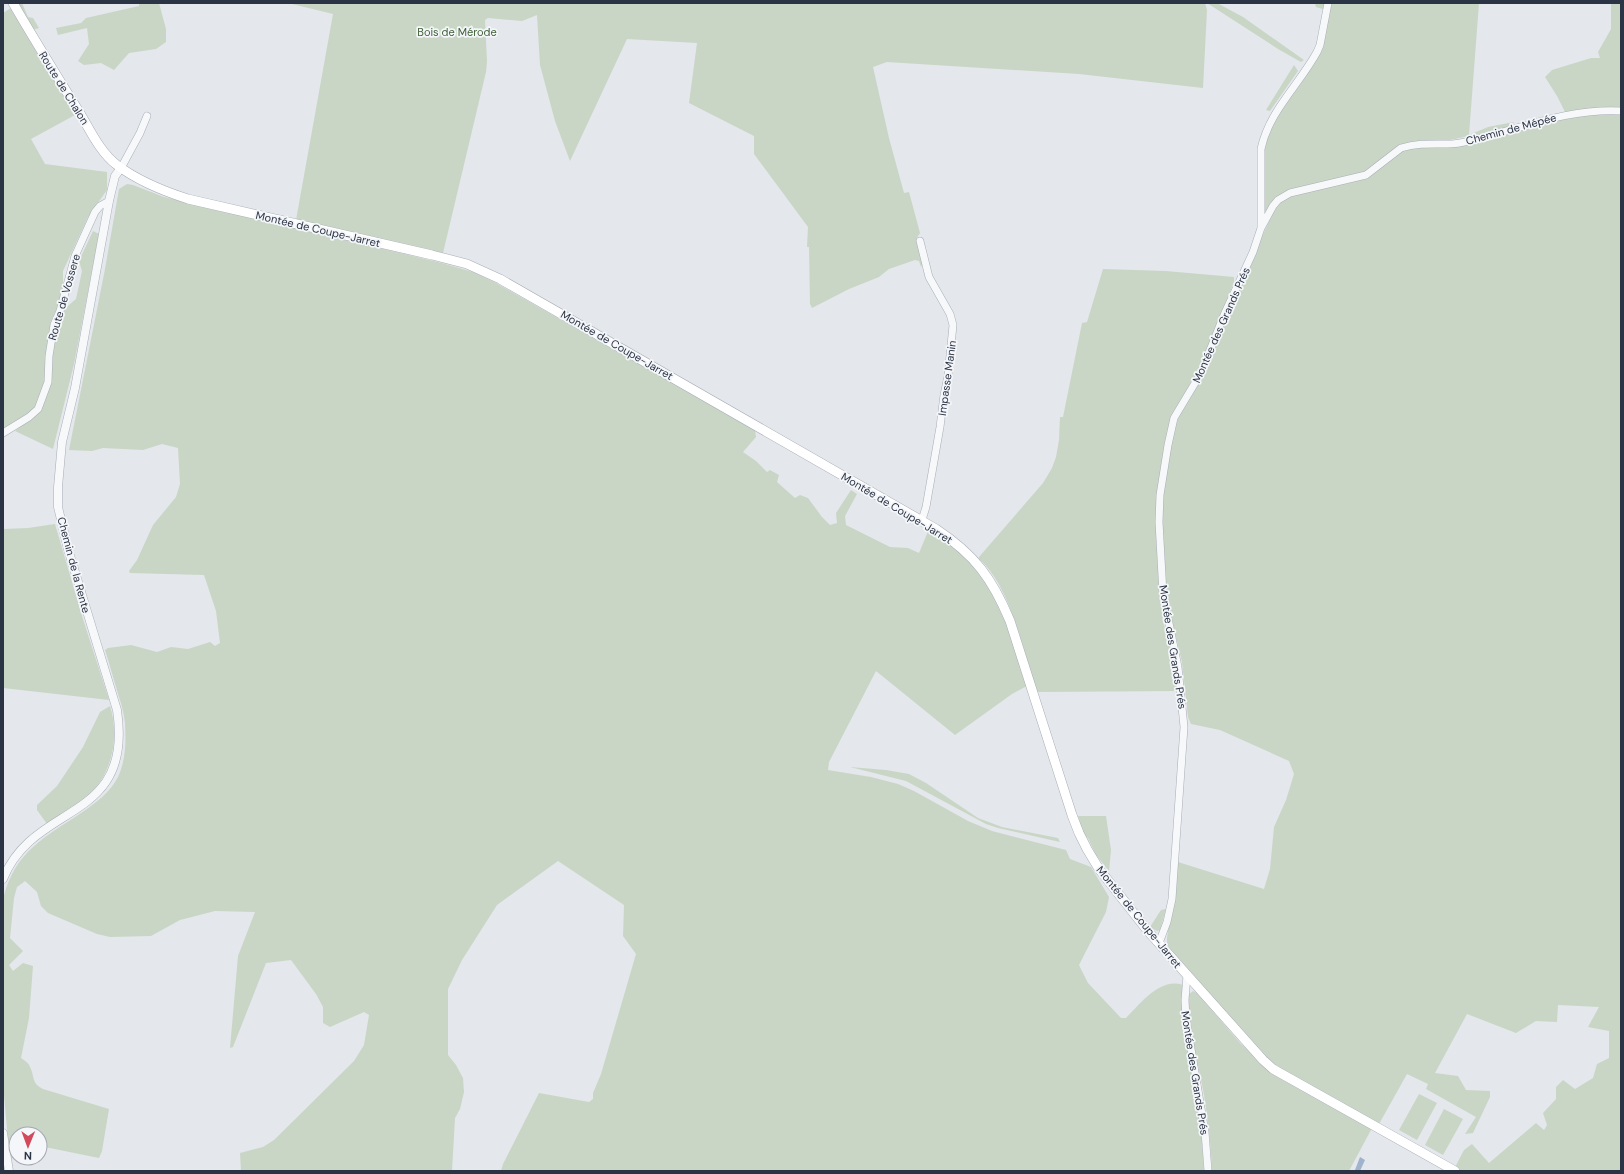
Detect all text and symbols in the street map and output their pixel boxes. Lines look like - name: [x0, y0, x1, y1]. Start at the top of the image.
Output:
- park label: Bois de Mérode: [417, 25, 497, 39]
- street label: Route de Chalon: [36, 49, 92, 127]
- street label: Chemin de Mépée: [1464, 110, 1558, 148]
- street label: Montée de Coupe-Jarret: [254, 208, 382, 250]
- street label: Route de Vossere: [45, 252, 83, 342]
- street label: Montée des Grands Prés: [1189, 265, 1253, 385]
- street label: Montée de Coupe-Jarret: [558, 307, 676, 383]
- street label: Impasse Manin: [935, 339, 959, 417]
- street label: Montée de Coupe-Jarret: [839, 469, 955, 547]
- street label: Chemin de la Rente: [54, 515, 94, 615]
- street label: Montée des Grands Prés: [1156, 584, 1190, 710]
- street label: Montée de Coupe-Jarret: [1093, 863, 1185, 971]
- street label: Montée des Grands Prés: [1178, 1010, 1212, 1136]
- north arrow: [8, 1126, 48, 1166]
- text: N: [24, 1149, 32, 1163]

